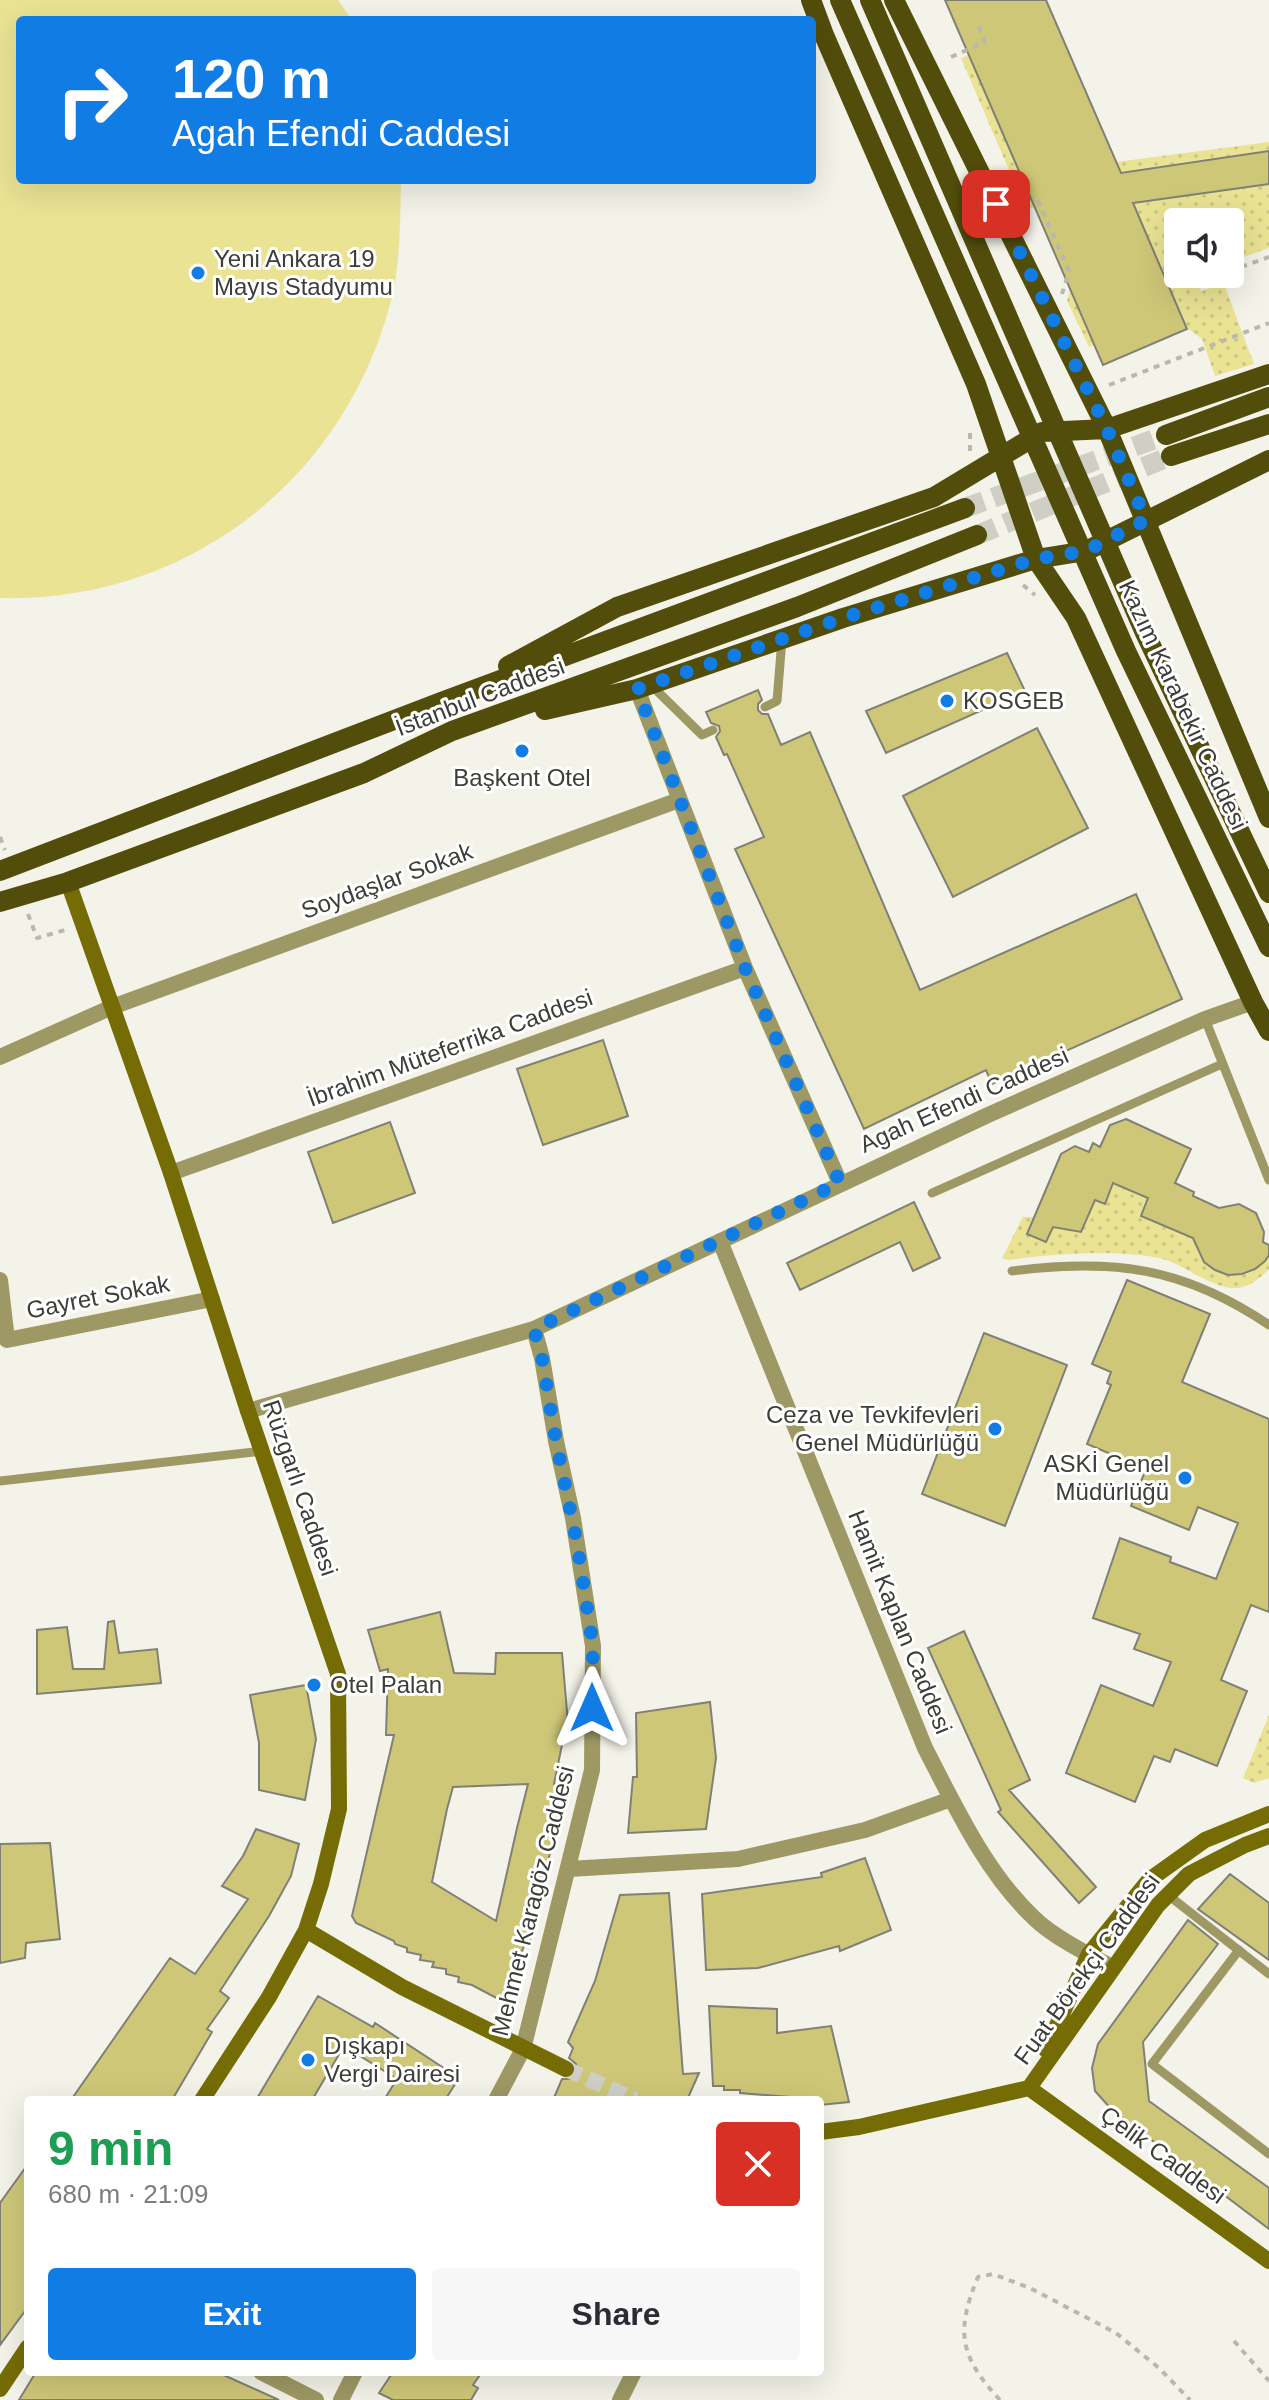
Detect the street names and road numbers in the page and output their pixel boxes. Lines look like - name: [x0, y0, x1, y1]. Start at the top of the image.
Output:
- street label: Kazım Karabekir Caddesi: [1114, 576, 1253, 834]
- street label: İstanbul Caddesi: [392, 652, 568, 741]
- street label: Soydaşlar Sokak: [298, 837, 477, 924]
- street label: İbrahim Müteferrika Caddesi: [304, 983, 596, 1112]
- street label: Agah Efendi Caddesi: [855, 1041, 1072, 1158]
- street label: Gayret Sokak: [24, 1269, 173, 1324]
- street label: Rüzgarlı Caddesi: [258, 1396, 343, 1579]
- street label: Hamit Kaplan Caddesi: [843, 1506, 958, 1738]
- street label: Mehmet Karagöz Caddesi: [486, 1763, 579, 2039]
- street label: Fuat Börekçi Caddesi: [1008, 1868, 1165, 2069]
- street label: Çelik Caddesi: [1095, 2100, 1231, 2209]

